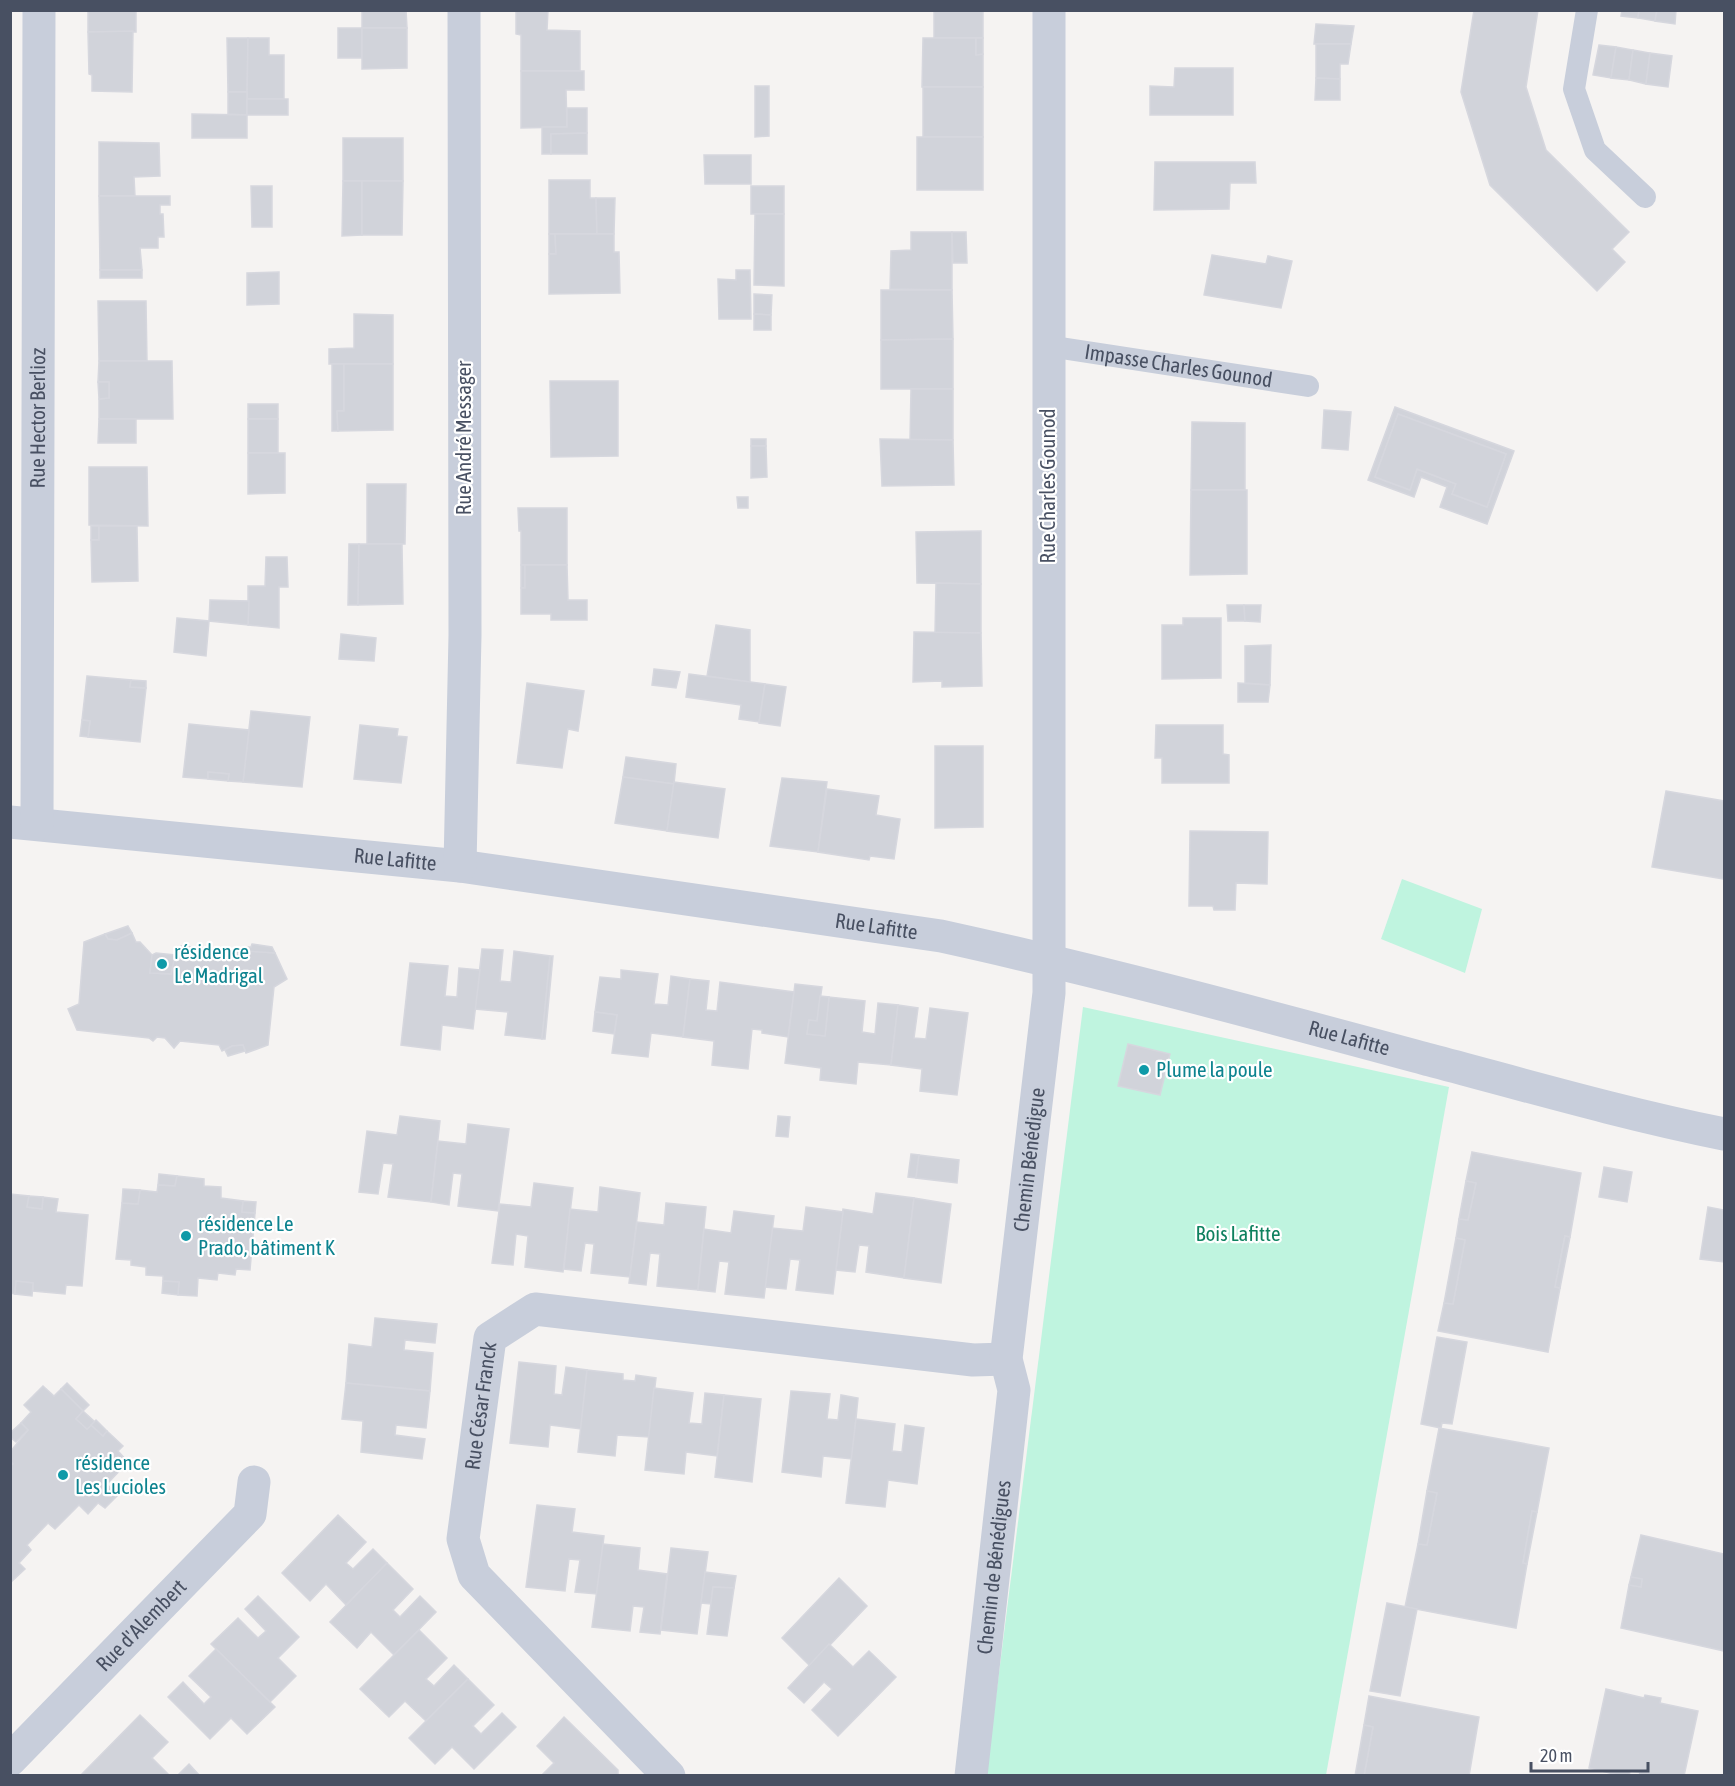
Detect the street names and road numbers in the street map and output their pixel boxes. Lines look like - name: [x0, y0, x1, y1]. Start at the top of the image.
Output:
- street label: Impasse Charles Gounod: [1083, 339, 1274, 391]
- street label: Rue Hector Berlioz: [25, 347, 49, 488]
- street label: Rue André Messager: [451, 360, 475, 515]
- street label: Rue Charles Gounod: [1035, 409, 1059, 563]
- street label: Rue Lafitte: [353, 843, 438, 875]
- street label: Rue Lafitte: [834, 908, 919, 943]
- street label: Rue Lafitte: [1306, 1015, 1393, 1060]
- street label: Chemin Bénédigue: [1008, 1086, 1049, 1233]
- street label: Rue César Franck: [459, 1340, 500, 1471]
- street label: Chemin de Bénédigues: [972, 1479, 1015, 1655]
- street label: Rue d'Alembert: [91, 1574, 191, 1675]

